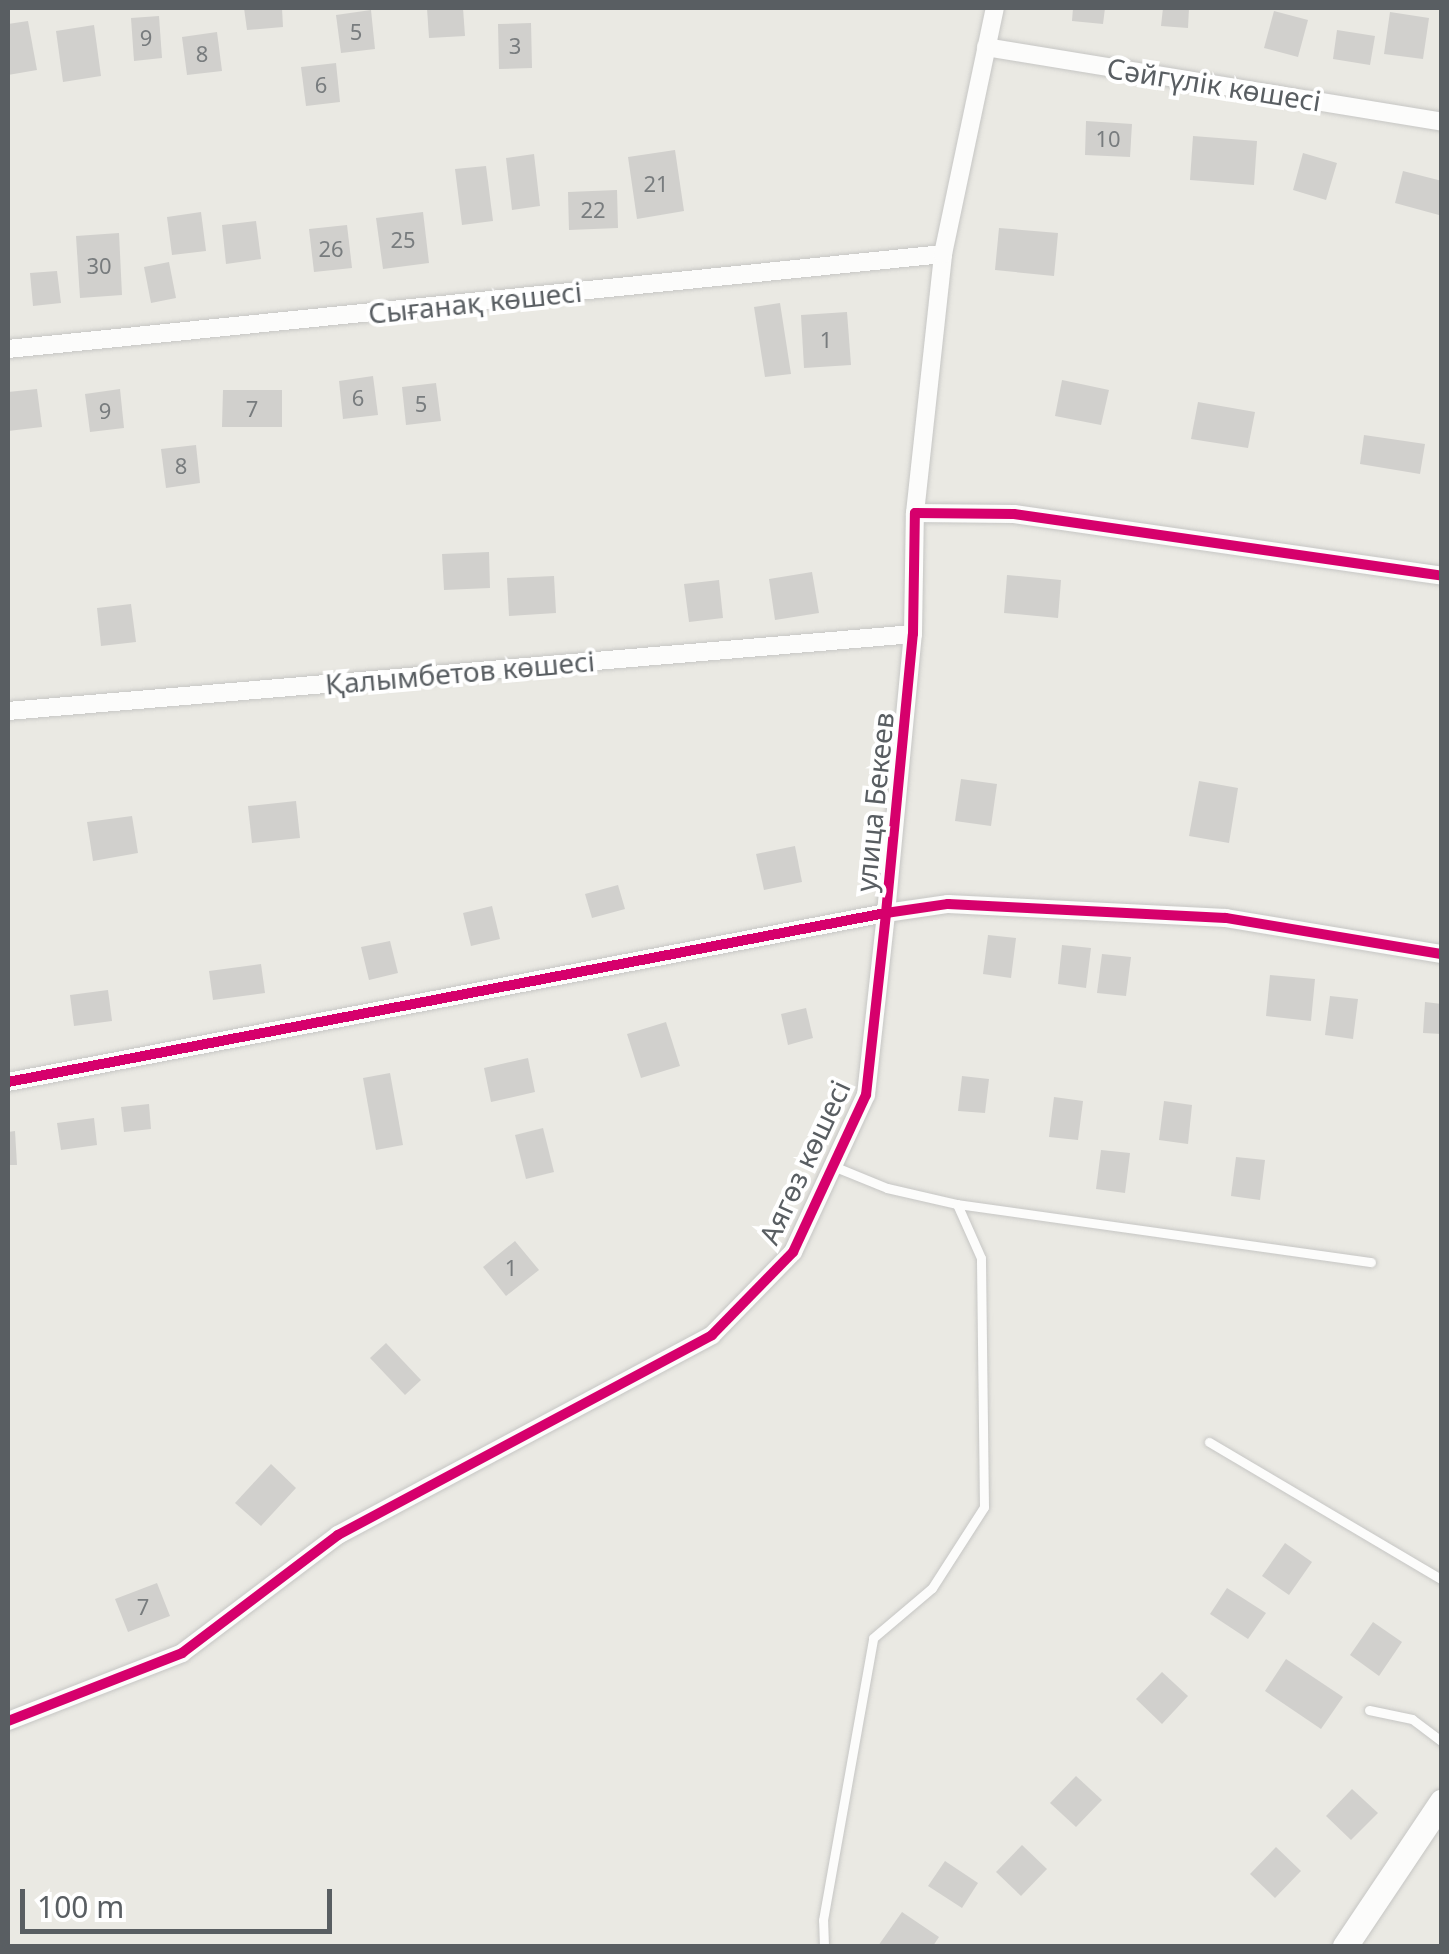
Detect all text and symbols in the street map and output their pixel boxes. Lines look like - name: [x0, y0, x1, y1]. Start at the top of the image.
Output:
- house number: 5: [350, 19, 362, 45]
- house number: 9: [140, 25, 152, 51]
- house number: 3: [509, 33, 521, 59]
- house number: 8: [196, 41, 208, 67]
- street label: Сәйгүлік көшесі: [1105, 51, 1323, 117]
- house number: 6: [315, 72, 327, 98]
- house number: 10: [1095, 126, 1121, 152]
- house number: 21: [643, 171, 669, 197]
- house number: 22: [580, 197, 606, 223]
- house number: 25: [390, 227, 416, 253]
- house number: 26: [318, 236, 344, 262]
- house number: 30: [86, 253, 112, 279]
- street label: Сығанақ көшесі: [366, 274, 584, 330]
- house number: 1: [820, 327, 832, 353]
- house number: 6: [352, 385, 364, 411]
- house number: 5: [415, 391, 427, 417]
- house number: 7: [246, 396, 258, 422]
- house number: 9: [99, 398, 111, 424]
- house number: 8: [175, 453, 187, 479]
- street label: Қалымбетов көшесі: [324, 643, 596, 701]
- street label: улица Бекеев: [848, 711, 900, 893]
- street label: Аягөз көшесі: [751, 1075, 857, 1249]
- house number: 1: [505, 1255, 517, 1281]
- house number: 7: [137, 1594, 149, 1620]
- scale bar: [25, 1869, 338, 1931]
- text: 100 m: [37, 1886, 124, 1927]

